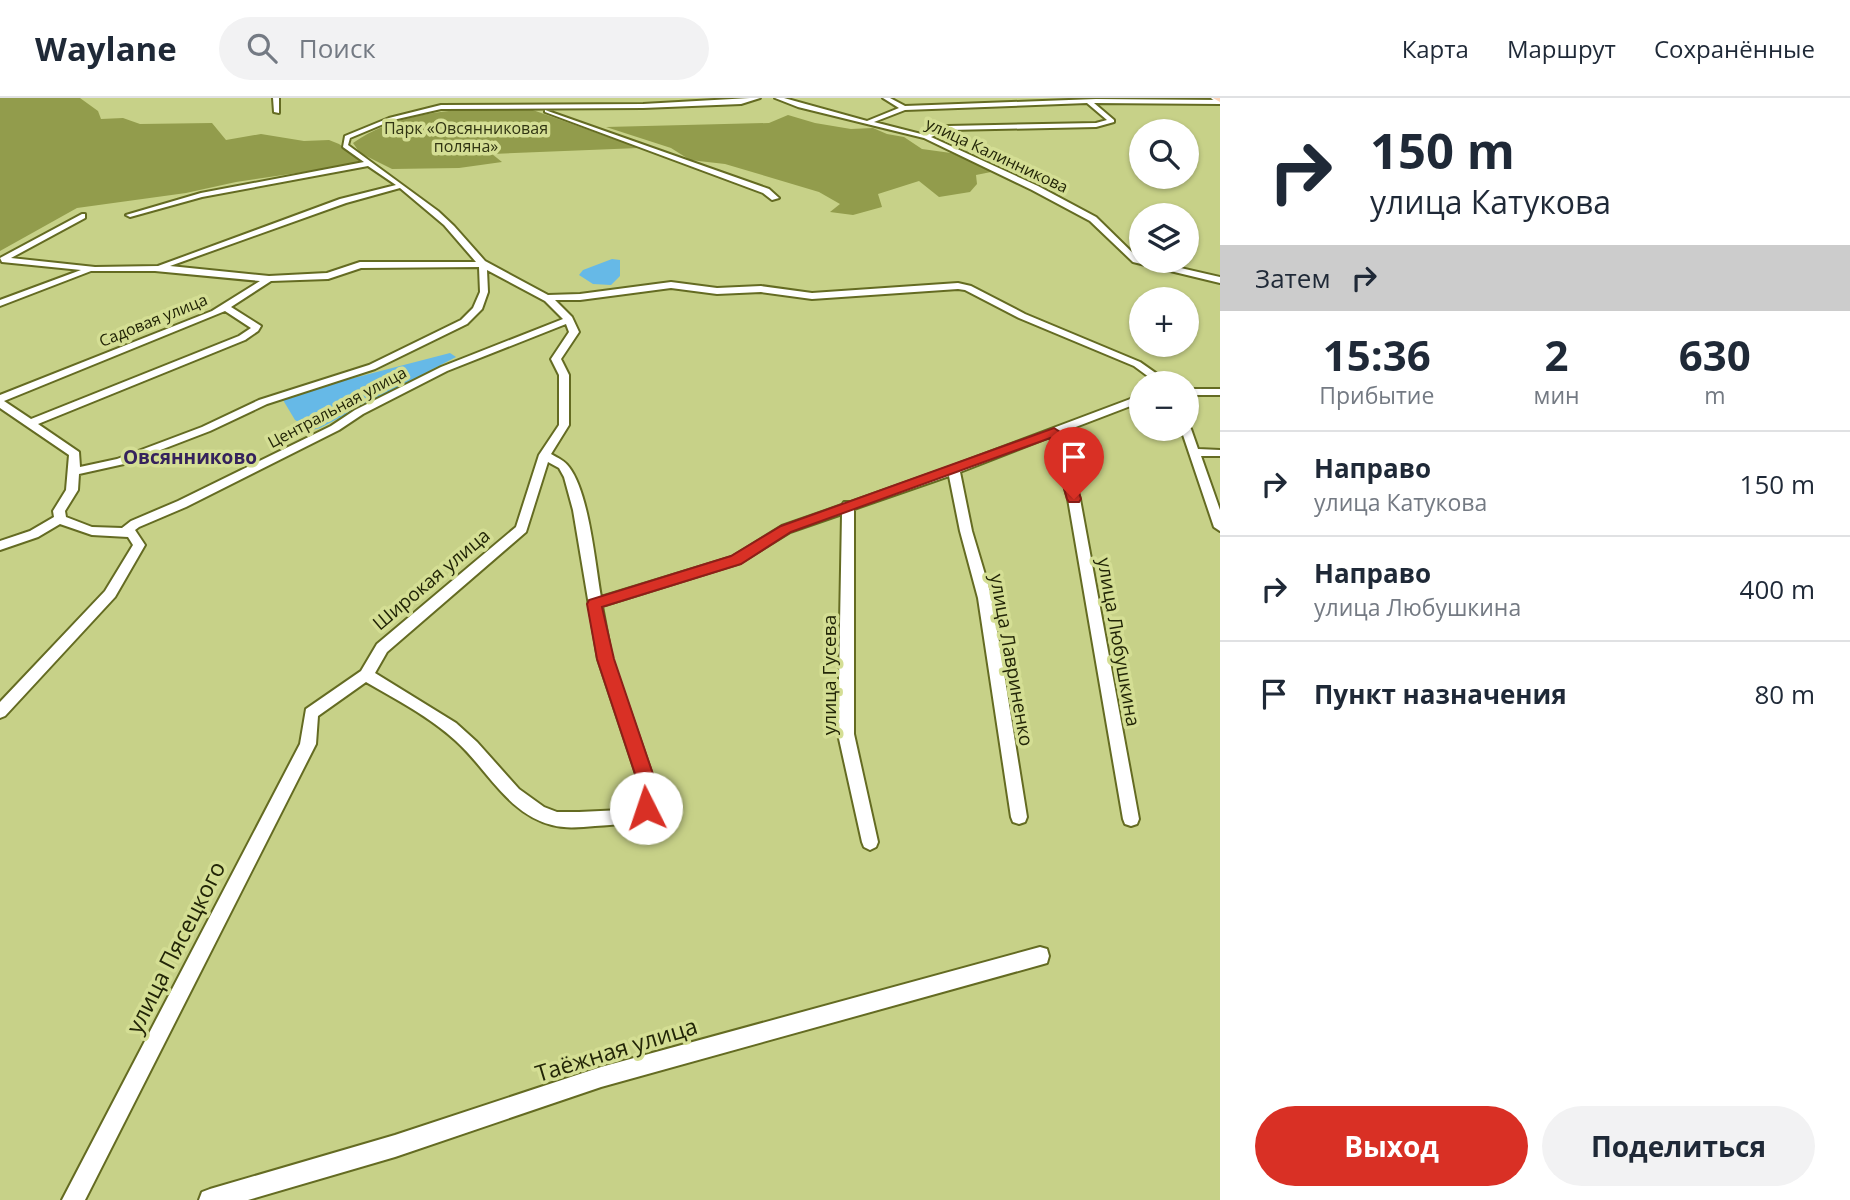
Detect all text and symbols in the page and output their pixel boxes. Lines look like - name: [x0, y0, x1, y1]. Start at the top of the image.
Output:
- search box: [219, 17, 709, 80]
- text: Waylane: [35, 26, 177, 71]
- icon: search: [243, 29, 281, 67]
- text: Поиск: [299, 30, 376, 66]
- text: Карта: [1402, 32, 1469, 65]
- text: Маршрут: [1507, 32, 1616, 65]
- text: Сохранённые: [1654, 32, 1815, 65]
- street label: улица Калинникова: [922, 112, 1072, 198]
- park label: Парк «Овсянниковая поляна»: [384, 117, 548, 157]
- text: 150 m: [1370, 117, 1515, 183]
- map controls: [1129, 119, 1199, 441]
- button: search: [1129, 119, 1199, 189]
- icon: right: [1255, 126, 1346, 217]
- text: улица Катукова: [1370, 180, 1611, 223]
- button: layers: [1129, 203, 1199, 273]
- icon: right: [1345, 259, 1383, 297]
- text: Затем: [1255, 260, 1331, 296]
- button: +: [1129, 287, 1199, 357]
- street label: Садовая улица: [96, 288, 210, 352]
- text: 15:36: [1323, 326, 1431, 383]
- text: 2: [1545, 326, 1569, 383]
- text: 630: [1679, 326, 1751, 383]
- street label: Центральная улица: [264, 361, 410, 453]
- button: −: [1129, 371, 1199, 441]
- text: Прибытие: [1319, 379, 1434, 411]
- text: мин: [1534, 379, 1580, 411]
- text: m: [1704, 379, 1725, 411]
- pin: [1044, 427, 1104, 499]
- icon: arrive: [1055, 438, 1093, 476]
- district label: Овсянниково: [123, 444, 257, 470]
- text: Направо: [1314, 450, 1431, 486]
- icon: right: [1255, 465, 1293, 503]
- text: 150 m: [1740, 466, 1815, 502]
- text: улица Катукова: [1314, 486, 1487, 518]
- street label: Широкая улица: [367, 522, 495, 636]
- street label: улица Любушкина: [1091, 555, 1147, 729]
- text: Направо: [1314, 555, 1431, 591]
- icon: right: [1255, 570, 1293, 608]
- text: 400 m: [1740, 571, 1815, 607]
- street label: улица Лавриненко: [984, 572, 1040, 748]
- text: улица Любушкина: [1314, 591, 1521, 623]
- street label: улица Гусева: [816, 615, 842, 735]
- icon: arrive: [1255, 675, 1293, 713]
- text: Пункт назначения: [1314, 676, 1567, 712]
- text: 80 m: [1754, 676, 1815, 712]
- position arrow: [609, 771, 683, 845]
- street label: улица Пясецкого: [118, 855, 232, 1039]
- street label: Таёжная улица: [531, 1009, 701, 1089]
- button: Выход: [1255, 1106, 1528, 1186]
- button: Поделиться: [1542, 1106, 1815, 1186]

